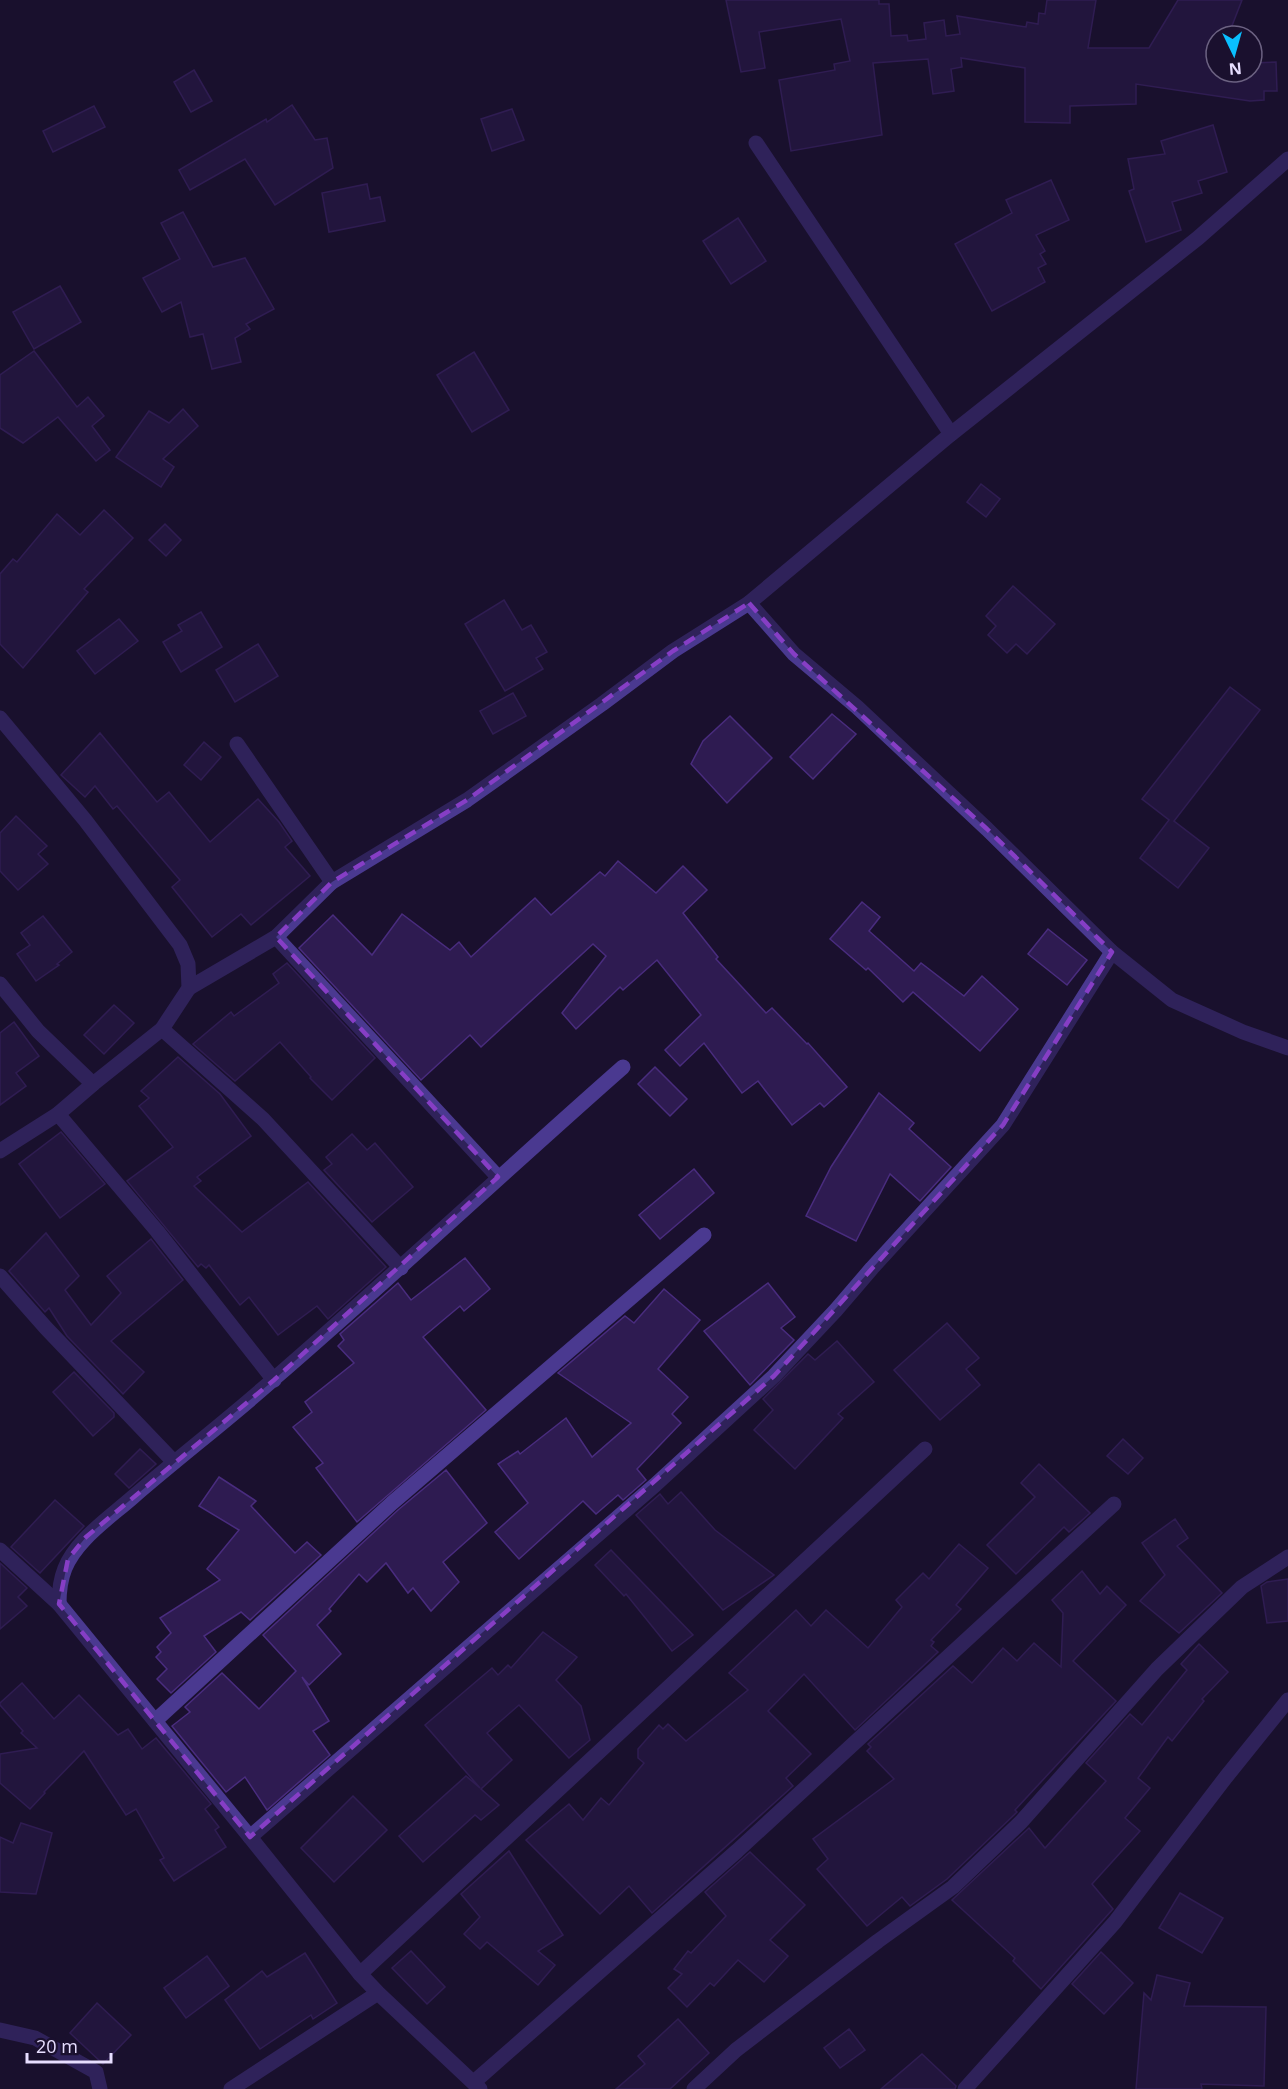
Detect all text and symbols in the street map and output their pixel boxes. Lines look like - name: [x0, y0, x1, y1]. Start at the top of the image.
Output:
- north arrow: [1204, 24, 1264, 84]
- text: N: [1228, 57, 1243, 80]
- scale bar: [27, 2026, 111, 2064]
- text: 20 m: [36, 2034, 78, 2058]

